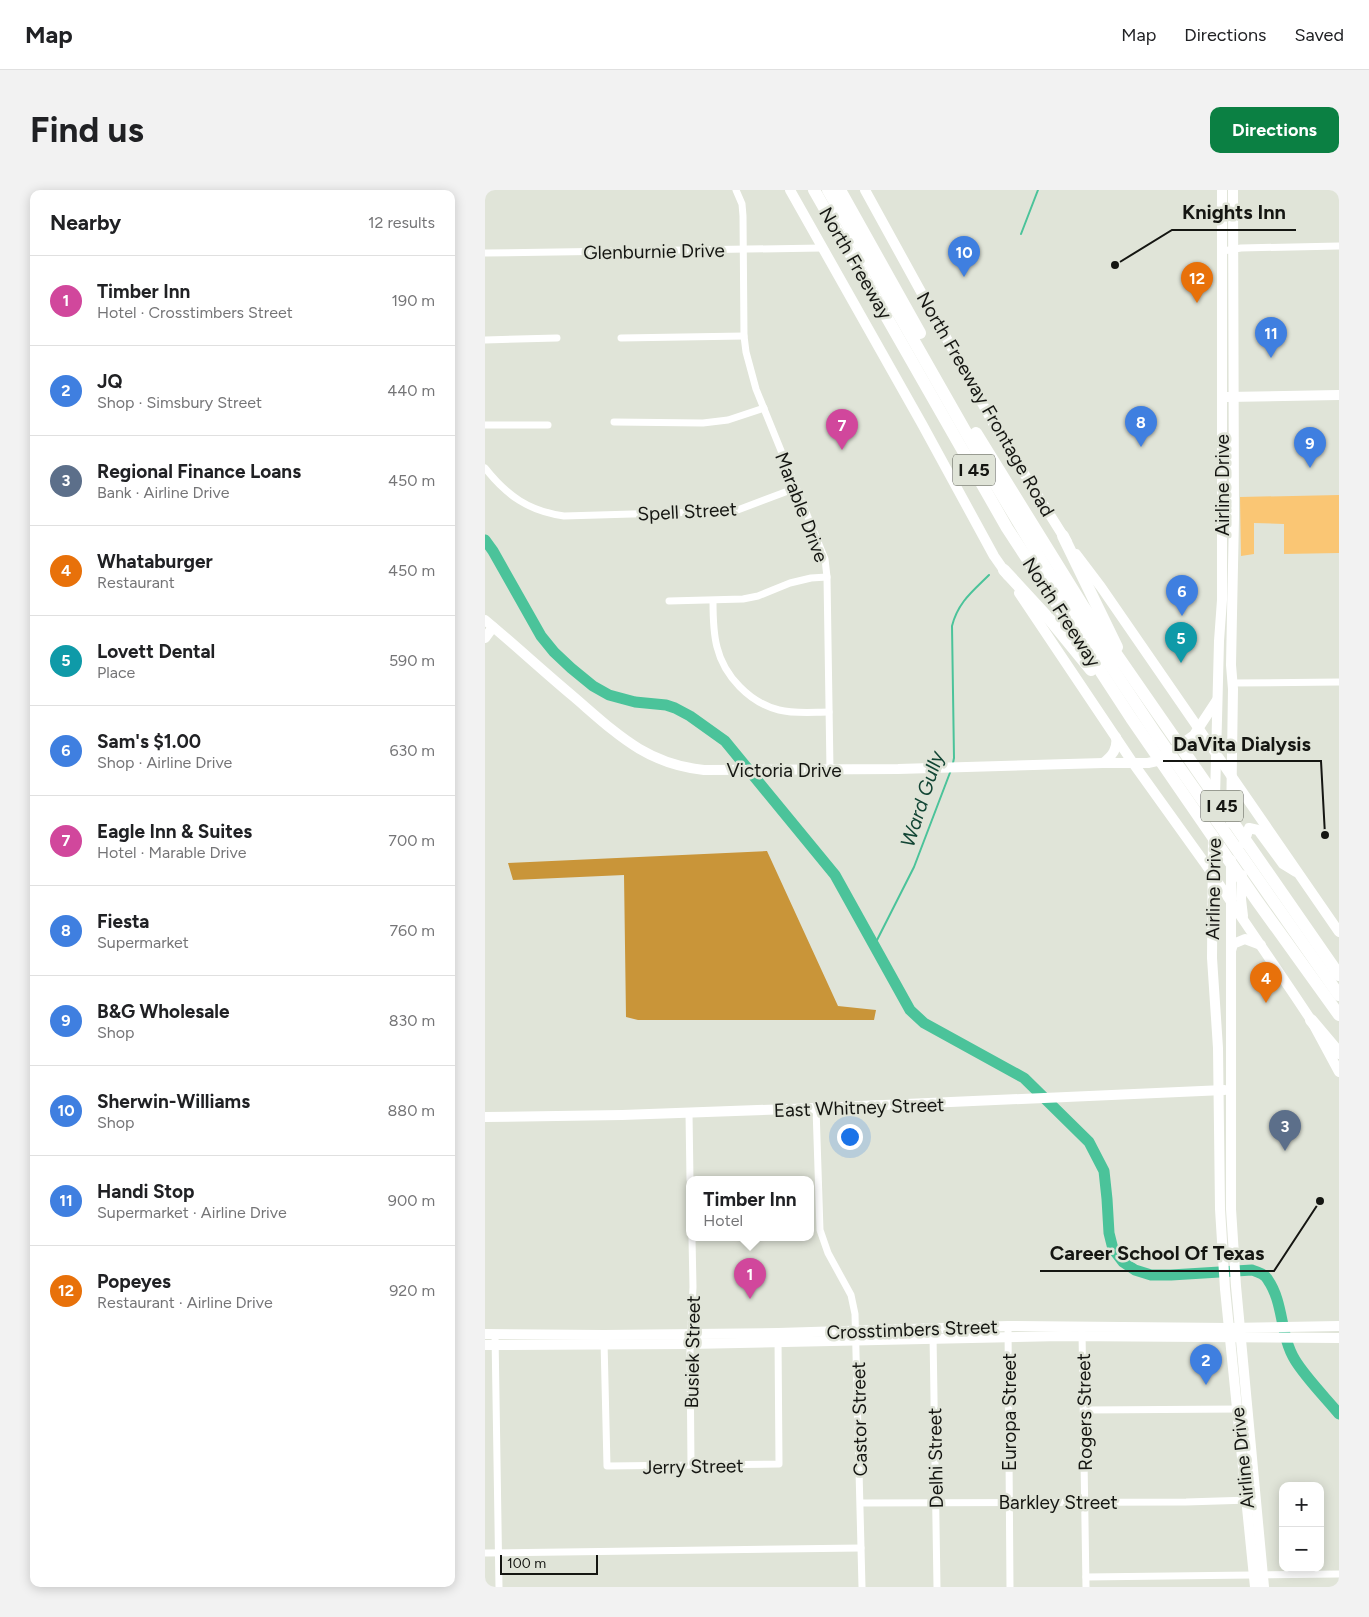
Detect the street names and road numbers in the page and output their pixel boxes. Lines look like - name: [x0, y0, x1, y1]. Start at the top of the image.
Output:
- street label: North Freeway: [814, 203, 897, 324]
- street label: Glenburnie Drive: [583, 239, 725, 264]
- street label: North Freeway Frontage Road: [912, 288, 1059, 521]
- street label: Airline Drive: [1211, 434, 1234, 536]
- street label: Marable Drive: [770, 449, 833, 566]
- road number: I 45: [953, 454, 995, 486]
- street label: Spell Street: [637, 497, 737, 526]
- street label: North Freeway: [1018, 553, 1106, 671]
- street label: Victoria Drive: [726, 759, 842, 782]
- road number: I 45: [1201, 790, 1243, 822]
- street label: Airline Drive: [1201, 838, 1226, 940]
- street label: East Whitney Street: [773, 1093, 945, 1122]
- street label: Busiek Street: [680, 1295, 705, 1409]
- street label: Crosstimbers Street: [826, 1315, 998, 1344]
- street label: Europa Street: [998, 1353, 1021, 1471]
- street label: Rogers Street: [1072, 1353, 1097, 1471]
- street label: Castor Street: [847, 1361, 872, 1477]
- street label: Airline Drive: [1226, 1406, 1259, 1510]
- street label: Delhi Street: [923, 1408, 948, 1508]
- street label: Jerry Street: [642, 1454, 744, 1479]
- street label: Barkley Street: [998, 1491, 1118, 1514]

